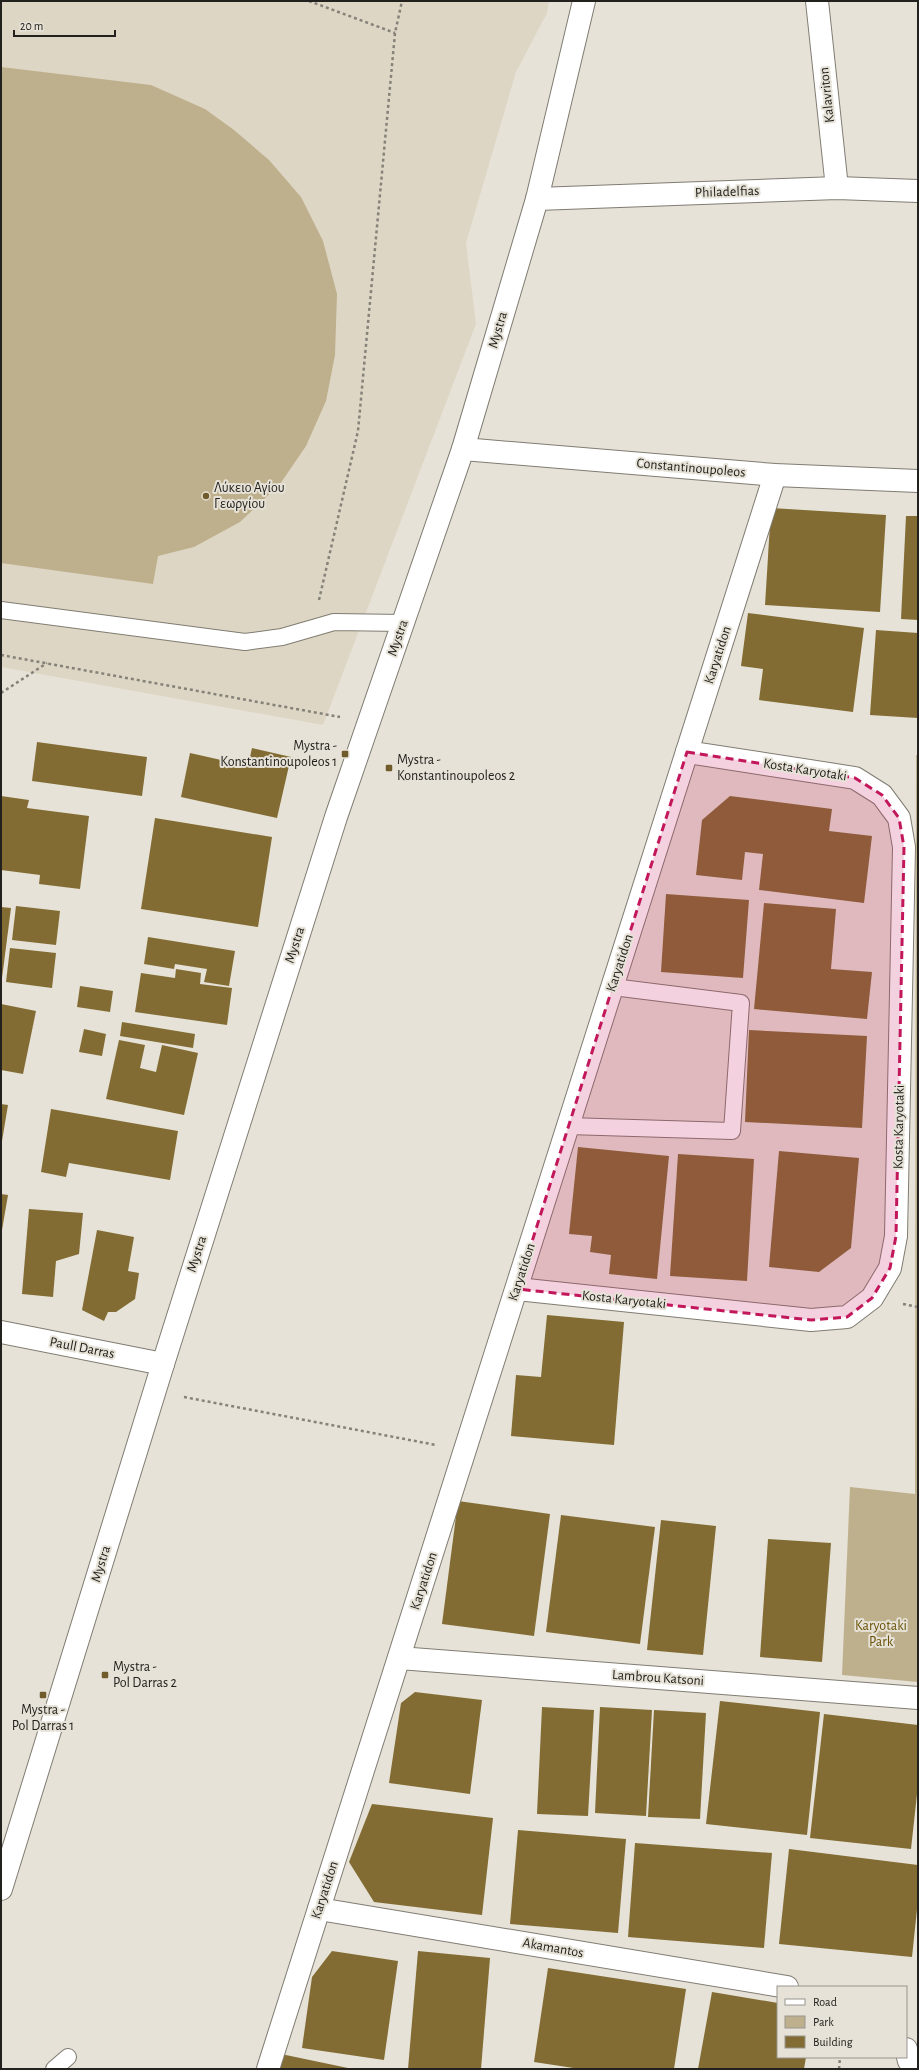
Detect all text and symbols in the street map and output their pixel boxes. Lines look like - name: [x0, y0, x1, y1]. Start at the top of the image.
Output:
- scale bar: [14, 12, 115, 38]
- text: 20 m: [20, 20, 43, 32]
- street label: Kalavriton: [817, 67, 837, 123]
- street label: Philadelfias: [695, 184, 759, 200]
- street label: Mystra: [486, 310, 510, 350]
- street label: Constantinoupoleos: [636, 456, 746, 480]
- place label: Λύκειο Αγίου Γεωργίου: [214, 481, 285, 511]
- marker: Λύκειο Αγίου Γεωργίου: [201, 491, 211, 501]
- street label: Mystra: [385, 618, 411, 658]
- street label: Karyatidon: [702, 624, 734, 686]
- place label: Mystra - Konstantinoupoleos 1: [220, 739, 337, 769]
- marker: Mystra - Konstantinoupoleos 1: [340, 749, 350, 759]
- place label: Mystra - Konstantinoupoleos 2: [397, 753, 515, 783]
- street label: Kosta Karyotaki: [762, 756, 848, 784]
- marker: Mystra - Konstantinoupoleos 2: [384, 763, 394, 773]
- street label: Mystra: [283, 925, 308, 965]
- street label: Karyatidon: [604, 932, 636, 994]
- street label: Kosta Karyotaki: [891, 1085, 907, 1169]
- street label: Mystra: [185, 1234, 210, 1274]
- street label: Karyatidon: [506, 1241, 538, 1303]
- street label: Kosta Karyotaki: [581, 1289, 667, 1311]
- street label: Paull Darras: [48, 1335, 116, 1361]
- street label: Mystra: [89, 1544, 113, 1584]
- street label: Karyatidon: [408, 1550, 440, 1612]
- park label: Karyotaki Park: [855, 1619, 907, 1649]
- place label: Mystra - Pol Darras 2: [113, 1660, 177, 1690]
- street label: Lambrou Katsoni: [612, 1668, 704, 1688]
- marker: Mystra - Pol Darras 2: [100, 1670, 110, 1680]
- marker: Mystra - Pol Darras 1: [38, 1690, 48, 1700]
- place label: Mystra - Pol Darras 1: [12, 1703, 74, 1733]
- street label: Karyatidon: [309, 1859, 341, 1921]
- street label: Akamantos: [521, 1936, 585, 1960]
- legend: [777, 1986, 907, 2058]
- text: Road: [813, 1996, 837, 2008]
- text: Park: [813, 2016, 834, 2028]
- text: Building: [813, 2036, 853, 2048]

